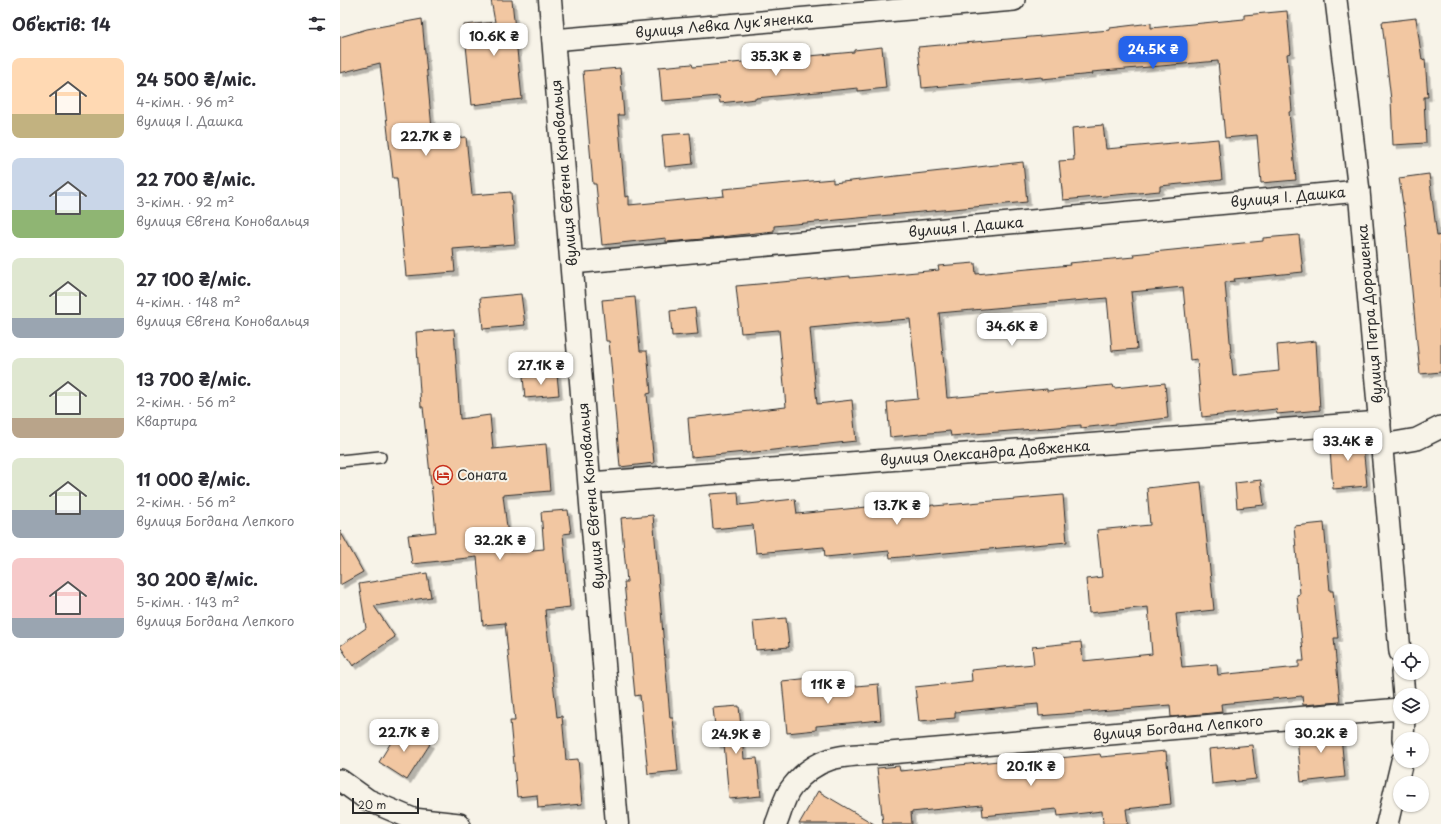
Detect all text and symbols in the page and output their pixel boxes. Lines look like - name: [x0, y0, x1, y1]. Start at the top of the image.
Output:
- street label: вулиця Левка Лук'яненка: [634, 6, 814, 43]
- text: Об’єктів: 14: [12, 11, 111, 37]
- icon: filters: [306, 13, 328, 35]
- pin: 10.6K ₴: [457, 23, 531, 57]
- text: 10.6K ₴: [469, 26, 519, 45]
- pin: 24.5K ₴: [1116, 36, 1190, 70]
- text: 24.5K ₴: [1128, 39, 1179, 58]
- pin: 35.3K ₴: [739, 43, 813, 77]
- text: 35.3K ₴: [750, 46, 802, 65]
- text: 24 500 ₴/міс.: [136, 66, 256, 92]
- icon: home: [44, 74, 92, 122]
- street label: вулиця Євгена Коновальця: [545, 79, 582, 267]
- text: 4-кімн. · 96 m²: [136, 92, 235, 111]
- text: вулиця І. Дашка: [136, 111, 243, 130]
- pin: 22.7K ₴: [389, 123, 463, 157]
- text: 22.7K ₴: [400, 126, 452, 145]
- text: 22 700 ₴/міс.: [136, 166, 256, 192]
- icon: home: [44, 174, 92, 222]
- street label: вулиця І. Дашка: [1230, 181, 1346, 212]
- text: 3-кімн. · 92 m²: [136, 192, 234, 211]
- text: вулиця Євгена Коновальця: [136, 211, 310, 230]
- street label: вулиця І. Дашка: [908, 211, 1024, 242]
- street label: вулиця Петра Дорошенка: [1351, 223, 1388, 404]
- text: 27 100 ₴/міс.: [136, 266, 251, 292]
- icon: home: [44, 274, 92, 322]
- text: 4-кімн. · 148 m²: [136, 292, 241, 311]
- text: вулиця Євгена Коновальця: [136, 311, 310, 330]
- pin: 34.6K ₴: [975, 313, 1049, 347]
- text: 34.6K ₴: [986, 316, 1038, 335]
- pin: 27.1K ₴: [504, 352, 578, 386]
- text: 27.1K ₴: [517, 355, 565, 374]
- text: 13 700 ₴/міс.: [136, 366, 251, 392]
- icon: home: [44, 374, 92, 422]
- text: 2-кімн. · 56 m²: [136, 392, 236, 411]
- street label: вулиця Євгена Коновальця: [572, 402, 609, 590]
- text: Квартира: [136, 411, 197, 430]
- pin: 33.4K ₴: [1311, 428, 1385, 462]
- text: 33.4K ₴: [1322, 431, 1374, 450]
- street label: вулиця Олександра Довженка: [879, 435, 1091, 470]
- hotel icon: Соната: [432, 464, 454, 486]
- place label: Соната: [457, 464, 507, 485]
- text: 11 000 ₴/міс.: [136, 466, 250, 492]
- icon: home: [44, 474, 92, 522]
- text: 2-кімн. · 56 m²: [136, 492, 236, 511]
- pin: 13.7K ₴: [860, 492, 934, 526]
- text: 13.7K ₴: [873, 495, 921, 514]
- text: вулиця Богдана Лепкого: [136, 511, 294, 530]
- pin: 32.2K ₴: [463, 527, 537, 561]
- text: 32.2K ₴: [474, 530, 526, 549]
- text: 30 200 ₴/міс.: [136, 566, 258, 592]
- icon: home: [44, 574, 92, 622]
- text: 5-кімн. · 143 m²: [136, 592, 240, 611]
- text: вулиця Богдана Лепкого: [136, 611, 294, 630]
- map controls: [1393, 644, 1429, 812]
- button: locate: [1393, 644, 1429, 680]
- pin: 11K ₴: [800, 671, 856, 705]
- text: 11K ₴: [811, 674, 845, 693]
- button: layers: [1393, 688, 1429, 724]
- street label: вулиця Богдана Лепкого: [1092, 710, 1264, 745]
- pin: 22.7K ₴: [367, 719, 441, 753]
- pin: 30.2K ₴: [1284, 720, 1358, 754]
- pin: 24.9K ₴: [699, 721, 773, 755]
- text: 22.7K ₴: [378, 722, 430, 741]
- text: 30.2K ₴: [1294, 723, 1348, 742]
- text: 24.9K ₴: [711, 724, 761, 743]
- button: +: [1393, 732, 1429, 768]
- pin: 20.1K ₴: [994, 753, 1068, 787]
- text: 20.1K ₴: [1006, 756, 1056, 775]
- button: −: [1393, 776, 1429, 812]
- scale bar: [352, 796, 419, 815]
- text: 20 m: [358, 796, 386, 813]

